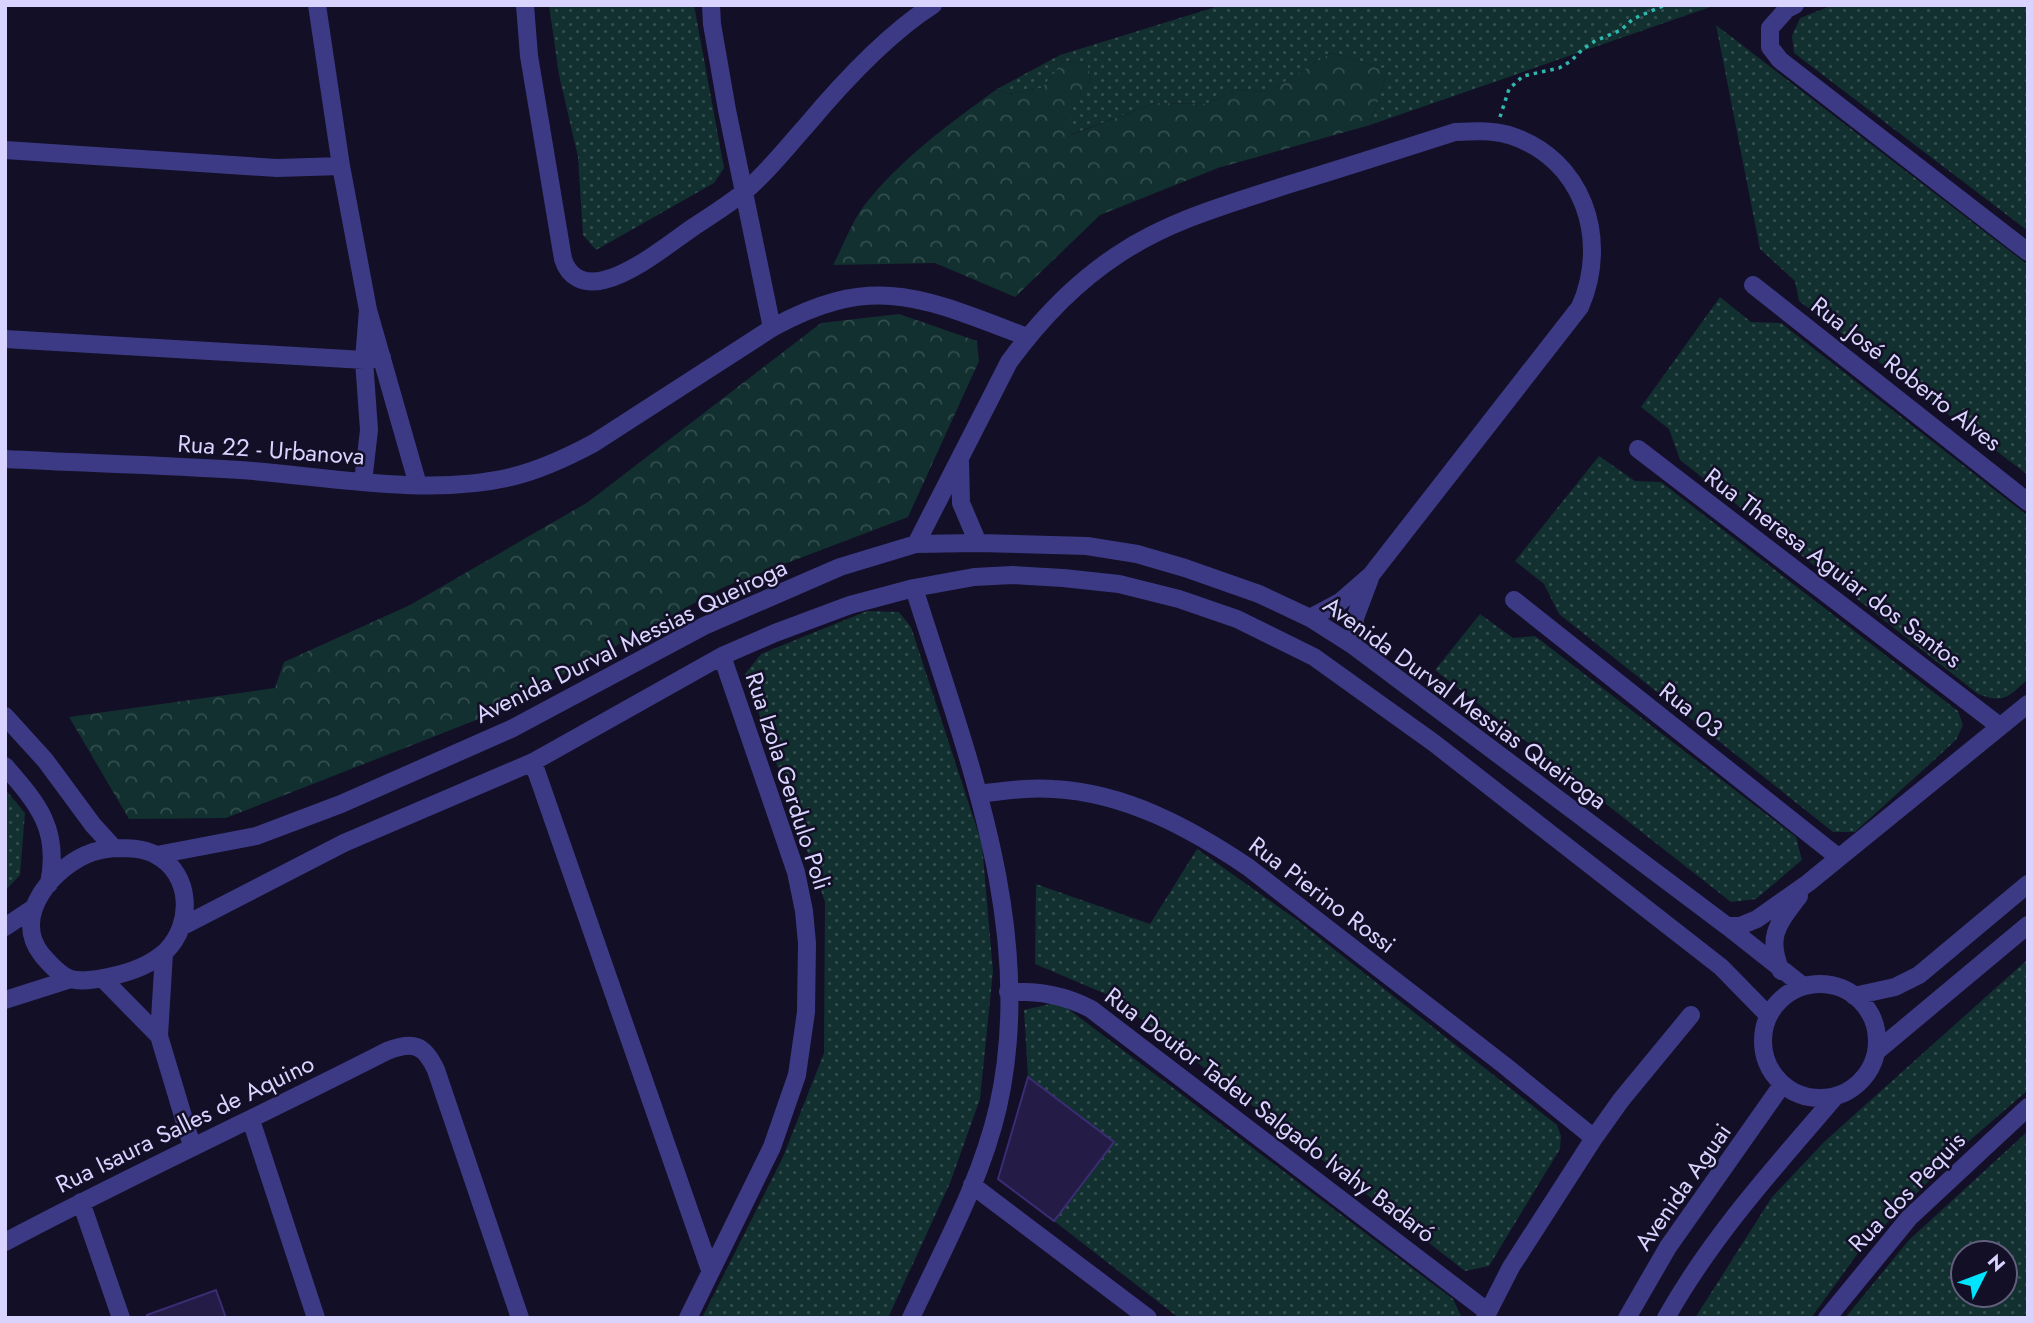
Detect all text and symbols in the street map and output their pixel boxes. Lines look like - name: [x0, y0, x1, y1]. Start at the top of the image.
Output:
- street label: Rua José Roberto Alves: [1804, 288, 2009, 459]
- street label: Rua 22 - Urbanova: [176, 426, 366, 473]
- street label: Rua Theresa Aguiar dos Santos: [1697, 459, 1969, 676]
- street label: Avenida Durval Messias Queiroga: [469, 550, 793, 732]
- street label: Avenida Durval Messias Queiroga: [1316, 588, 1614, 818]
- street label: Rua Izola Gerdulo Poli: [737, 667, 840, 894]
- street label: Rua 03: [1652, 674, 1731, 746]
- street label: Rua Pierino Rossi: [1241, 828, 1403, 962]
- street label: Rua Doutor Tadeu Salgado Ivahy Badaró: [1098, 978, 1443, 1251]
- street label: Rua Isaura Salles de Aquino: [50, 1046, 320, 1201]
- street label: Avenida Aguai: [1626, 1116, 1739, 1258]
- street label: Rua dos Pequis: [1840, 1124, 1973, 1260]
- north arrow: [1949, 1239, 2019, 1309]
- text: N: [1981, 1248, 2011, 1278]

